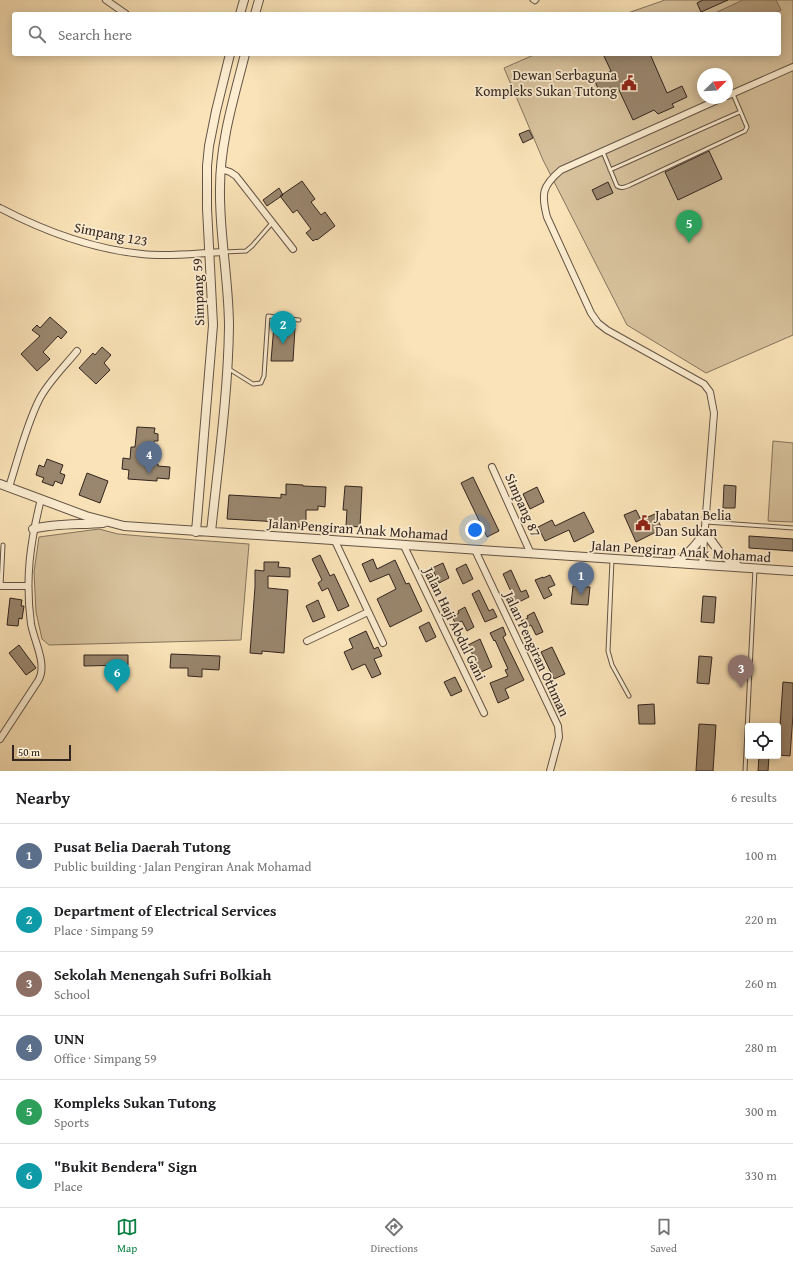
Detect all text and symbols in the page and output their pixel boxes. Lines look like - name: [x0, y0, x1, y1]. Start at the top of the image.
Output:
- search box: [12, 12, 781, 56]
- icon: search: [26, 23, 48, 45]
- text: Search here: [58, 24, 132, 45]
- place label: Dewan Serbaguna Kompleks Sukan Tutong: [475, 65, 617, 101]
- north arrow: [697, 68, 733, 104]
- public building icon: Dewan Serbaguna Kompleks Sukan Tutong: [620, 74, 638, 92]
- pin: 5: [676, 210, 702, 243]
- street label: Simpang 123: [73, 217, 149, 251]
- street label: Simpang 59: [187, 258, 209, 326]
- pin: 2: [270, 311, 296, 344]
- pin: 4: [136, 441, 162, 474]
- street label: Simpang 87: [500, 470, 546, 540]
- place label: Jabatan Belia Dan Sukan: [653, 505, 732, 541]
- street label: Jalan Pengiran Anak Mohamad: [265, 513, 449, 545]
- public building icon: Jabatan Belia Dan Sukan: [634, 514, 652, 532]
- your location: [465, 520, 485, 540]
- street label: Jalan Pengiran Anak Mohamad: [588, 535, 772, 567]
- street label: Jalan Haji Abdul Gani: [418, 562, 491, 684]
- pin: 1: [568, 562, 594, 595]
- street label: Jalan Pengiran Othman: [498, 586, 575, 720]
- pin: 3: [728, 655, 754, 688]
- pin: 6: [104, 659, 130, 692]
- map controls: [745, 723, 781, 759]
- button: locate: [745, 723, 781, 759]
- scale bar: [12, 743, 71, 762]
- text: 50 m: [18, 744, 40, 760]
- text: Nearby: [16, 785, 70, 810]
- text: 6 results: [731, 788, 777, 807]
- text: Pusat Belia Daerah Tutong: [54, 836, 231, 857]
- text: 1: [26, 846, 32, 865]
- text: 100 m: [745, 846, 777, 865]
- text: Public building · Jalan Pengiran Anak Mohamad: [54, 857, 311, 876]
- text: Department of Electrical Services: [54, 900, 276, 921]
- text: 2: [26, 910, 32, 929]
- text: 220 m: [745, 910, 777, 929]
- text: Place · Simpang 59: [54, 921, 153, 940]
- text: Sekolah Menengah Sufri Bolkiah: [54, 964, 271, 985]
- text: 3: [26, 974, 32, 993]
- text: 260 m: [745, 974, 777, 993]
- text: School: [54, 985, 90, 1004]
- text: UNN: [54, 1028, 84, 1049]
- text: 4: [26, 1038, 32, 1057]
- text: 280 m: [745, 1038, 777, 1057]
- text: Office · Simpang 59: [54, 1049, 157, 1068]
- text: Kompleks Sukan Tutong: [54, 1092, 216, 1113]
- text: 5: [26, 1102, 32, 1121]
- text: 300 m: [745, 1102, 777, 1121]
- text: Sports: [54, 1113, 89, 1132]
- text: "Bukit Bendera" Sign: [54, 1156, 197, 1177]
- text: 6: [26, 1166, 32, 1185]
- text: 330 m: [745, 1166, 777, 1185]
- text: Place: [54, 1177, 83, 1196]
- tab: Map: [116, 1216, 138, 1256]
- tab: Directions: [371, 1216, 418, 1256]
- tab: Saved: [650, 1216, 677, 1256]

